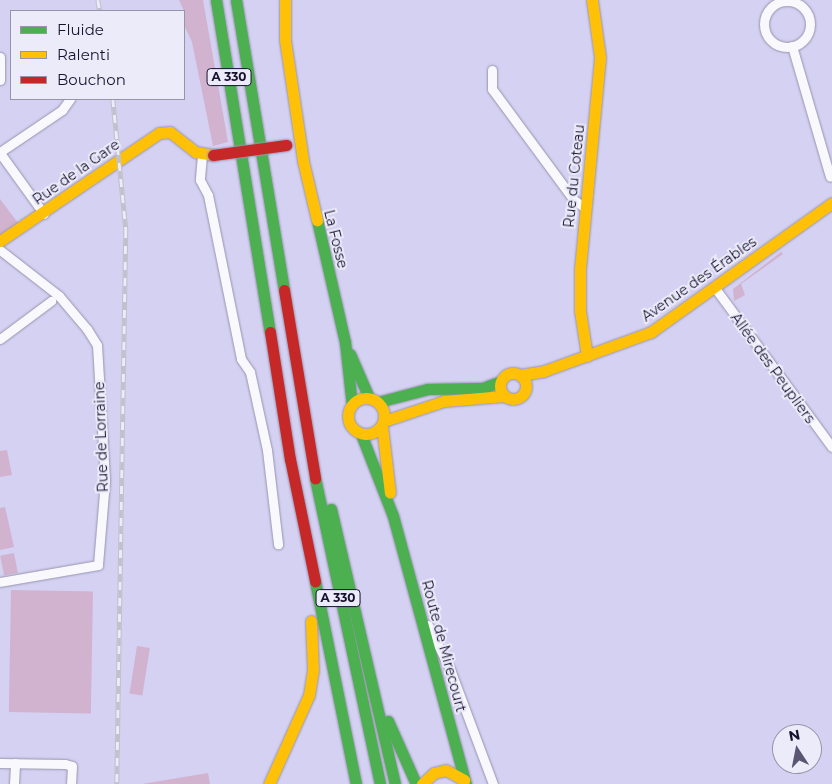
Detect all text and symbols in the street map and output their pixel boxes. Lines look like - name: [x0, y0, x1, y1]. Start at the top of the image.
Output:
- legend: [10, 10, 185, 100]
- text: Fluide: [57, 20, 104, 39]
- text: Ralenti: [57, 45, 110, 64]
- road number: A 330: [206, 68, 252, 86]
- text: Bouchon: [57, 70, 126, 89]
- street label: Rue du Coteau: [560, 123, 588, 229]
- street label: Rue de la Gare: [29, 136, 123, 208]
- street label: La Fosse: [321, 208, 351, 270]
- street label: Avenue des Érables: [638, 233, 760, 325]
- street label: Allée des Peupliers: [727, 310, 819, 426]
- street label: Rue de Lorraine: [91, 381, 111, 493]
- street label: Route de Mirecourt: [418, 578, 470, 714]
- road number: A 330: [316, 588, 360, 608]
- north arrow: [772, 724, 822, 774]
- text: N: [787, 725, 802, 745]

